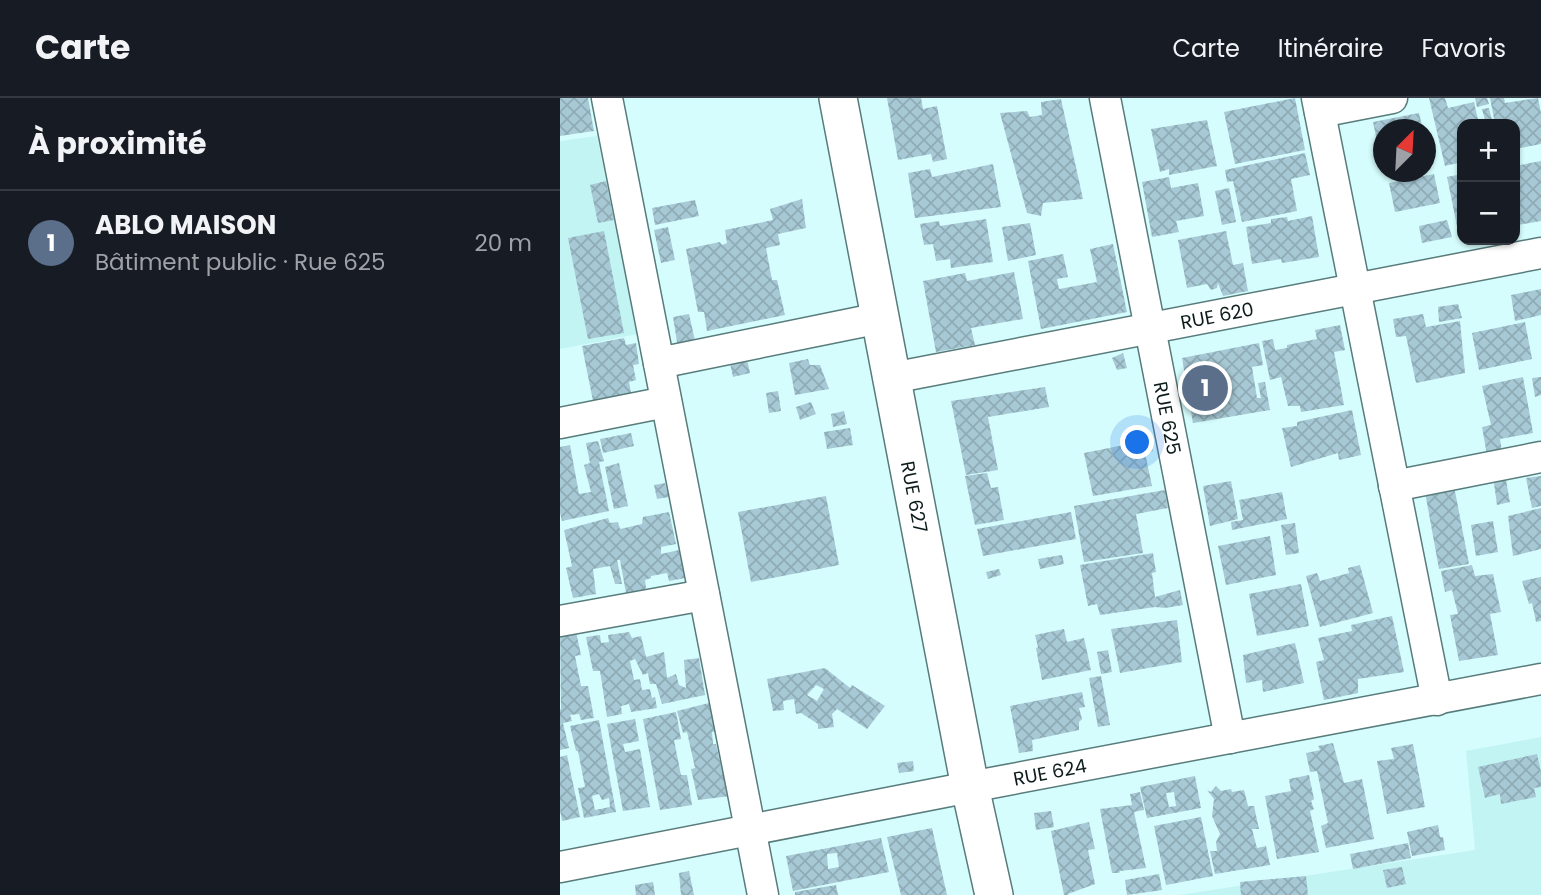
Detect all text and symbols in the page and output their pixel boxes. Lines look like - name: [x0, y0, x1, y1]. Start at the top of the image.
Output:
- text: Carte: [35, 24, 130, 71]
- text: Carte: [1172, 32, 1240, 65]
- text: Itinéraire: [1278, 32, 1383, 65]
- text: Favoris: [1421, 32, 1506, 65]
- north arrow: [1373, 119, 1436, 182]
- map controls: [1457, 119, 1520, 245]
- button: +: [1457, 119, 1520, 182]
- text: À proximité: [28, 122, 207, 165]
- button: −: [1457, 182, 1520, 245]
- text: ABLO MAISON: [95, 207, 276, 243]
- text: 1: [47, 227, 55, 259]
- text: 20 m: [474, 227, 532, 259]
- text: Bâtiment public · Rue 625: [95, 246, 386, 278]
- street label: RUE 620: [1178, 296, 1256, 336]
- pin: 1: [1182, 362, 1228, 414]
- street label: RUE 625: [1147, 379, 1187, 457]
- your location: [1120, 425, 1154, 459]
- street label: RUE 627: [894, 459, 934, 535]
- street label: RUE 624: [1011, 752, 1089, 793]

